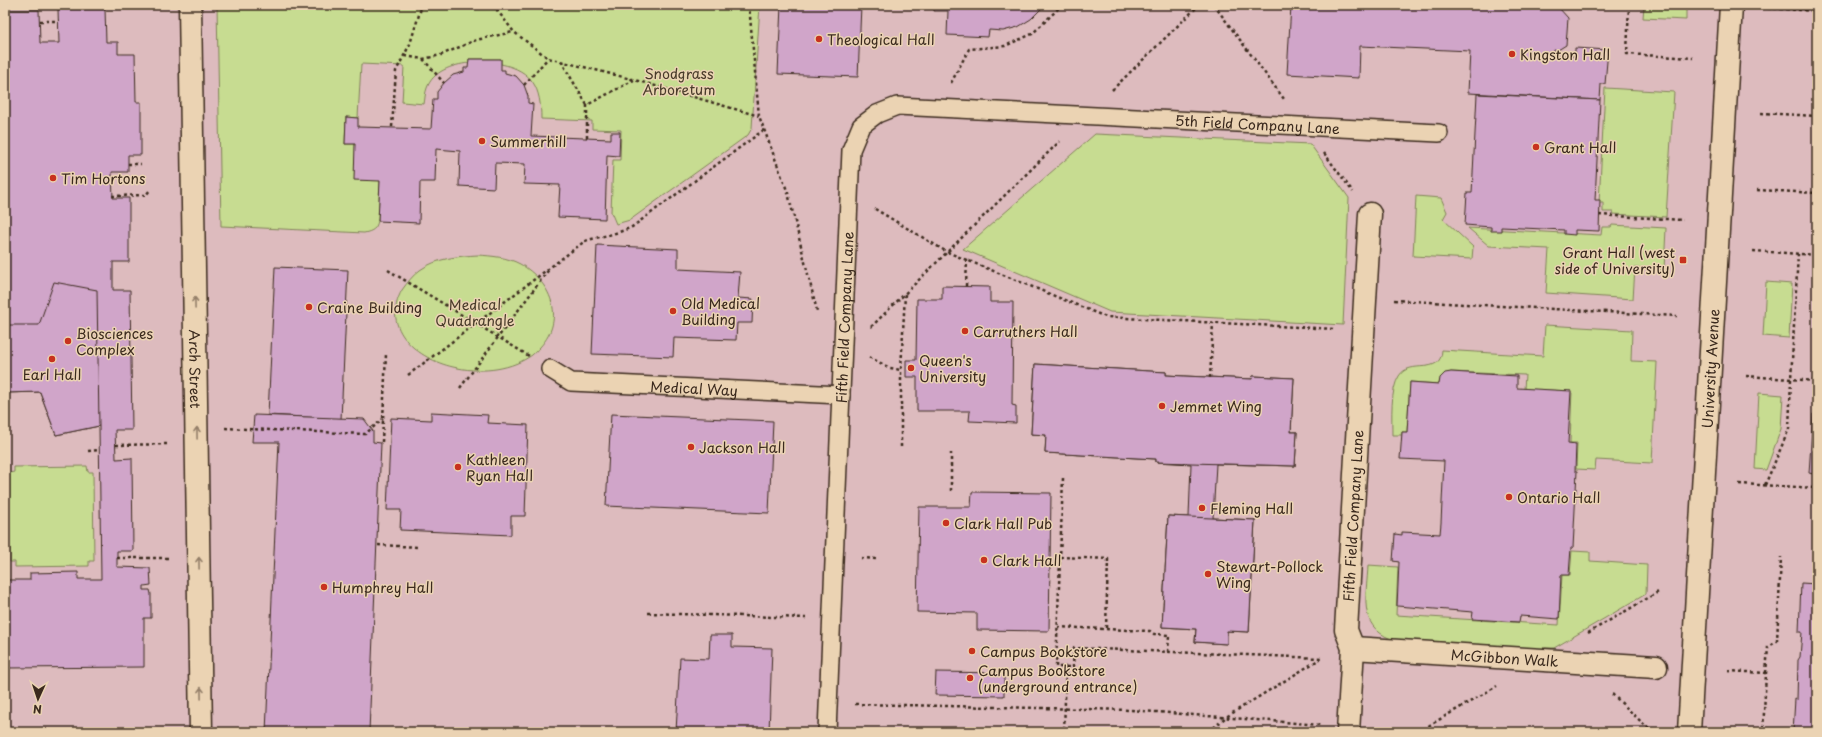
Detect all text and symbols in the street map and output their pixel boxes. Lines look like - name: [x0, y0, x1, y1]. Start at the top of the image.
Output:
- place label: Theological Hall: [827, 29, 934, 50]
- marker: Theological Hall: [814, 34, 824, 44]
- place label: Kingston Hall: [1520, 44, 1610, 65]
- marker: Kingston Hall: [1507, 49, 1517, 59]
- park label: Snodgrass Arboretum: [643, 63, 715, 100]
- street label: 5th Field Company Lane: [1175, 109, 1341, 139]
- place label: Summerhill: [490, 131, 566, 152]
- marker: Summerhill: [477, 136, 487, 146]
- place label: Grant Hall: [1544, 137, 1616, 158]
- marker: Grant Hall: [1531, 142, 1541, 152]
- place label: Tim Hortons: [61, 168, 145, 189]
- marker: Tim Hortons: [48, 173, 58, 183]
- street label: Fifth Field Company Lane: [830, 231, 858, 404]
- place label: Grant Hall (west side of University): [1555, 242, 1675, 279]
- marker: Grant Hall (west side of University): [1678, 255, 1688, 265]
- place label: Old Medical Building: [681, 293, 760, 330]
- park label: Medical Quadrangle: [435, 294, 515, 331]
- one-way arrow: [191, 297, 199, 310]
- place label: Craine Building: [317, 297, 422, 318]
- marker: Craine Building: [304, 302, 314, 312]
- marker: Old Medical Building: [668, 306, 678, 316]
- street label: University Avenue: [1696, 308, 1724, 429]
- place label: Carruthers Hall: [973, 321, 1078, 342]
- place label: Biosciences Complex: [76, 323, 153, 360]
- marker: Carruthers Hall: [960, 326, 970, 336]
- street label: Arch Street: [184, 329, 207, 409]
- marker: Biosciences Complex: [63, 336, 73, 346]
- place label: Queen's University: [919, 350, 986, 387]
- marker: Earl Hall: [47, 354, 57, 364]
- marker: Queen's University: [906, 363, 916, 373]
- place label: Earl Hall: [23, 364, 81, 385]
- street label: Medical Way: [650, 375, 738, 401]
- place label: Jemmet Wing: [1170, 396, 1262, 417]
- marker: Jemmet Wing: [1157, 401, 1167, 411]
- one-way arrow: [193, 427, 200, 440]
- street label: Fifth Field Company Lane: [1337, 429, 1368, 602]
- place label: Jackson Hall: [699, 437, 785, 458]
- marker: Jackson Hall: [686, 442, 696, 452]
- place label: Kathleen Ryan Hall: [466, 449, 533, 486]
- marker: Kathleen Ryan Hall: [453, 462, 463, 472]
- place label: Ontario Hall: [1517, 487, 1600, 508]
- marker: Ontario Hall: [1504, 492, 1514, 502]
- place label: Fleming Hall: [1210, 498, 1293, 519]
- marker: Fleming Hall: [1197, 503, 1207, 513]
- place label: Clark Hall Pub: [954, 513, 1052, 534]
- marker: Clark Hall Pub: [941, 518, 951, 528]
- place label: Clark Hall: [992, 550, 1061, 571]
- marker: Clark Hall: [979, 555, 989, 565]
- place label: Stewart-Pollock Wing: [1216, 556, 1323, 593]
- one-way arrow: [195, 557, 202, 570]
- marker: Stewart-Pollock Wing: [1203, 569, 1213, 579]
- place label: Humphrey Hall: [332, 577, 433, 598]
- marker: Humphrey Hall: [319, 582, 329, 592]
- place label: Campus Bookstore: [980, 641, 1107, 662]
- street label: McGibbon Walk: [1450, 644, 1560, 671]
- marker: Campus Bookstore: [967, 646, 977, 656]
- place label: Campus Bookstore (underground entrance): [978, 660, 1137, 697]
- marker: Campus Bookstore (underground entrance): [965, 673, 975, 683]
- north arrow: [18, 679, 58, 719]
- one-way arrow: [197, 687, 204, 700]
- text: N: [32, 701, 42, 718]

